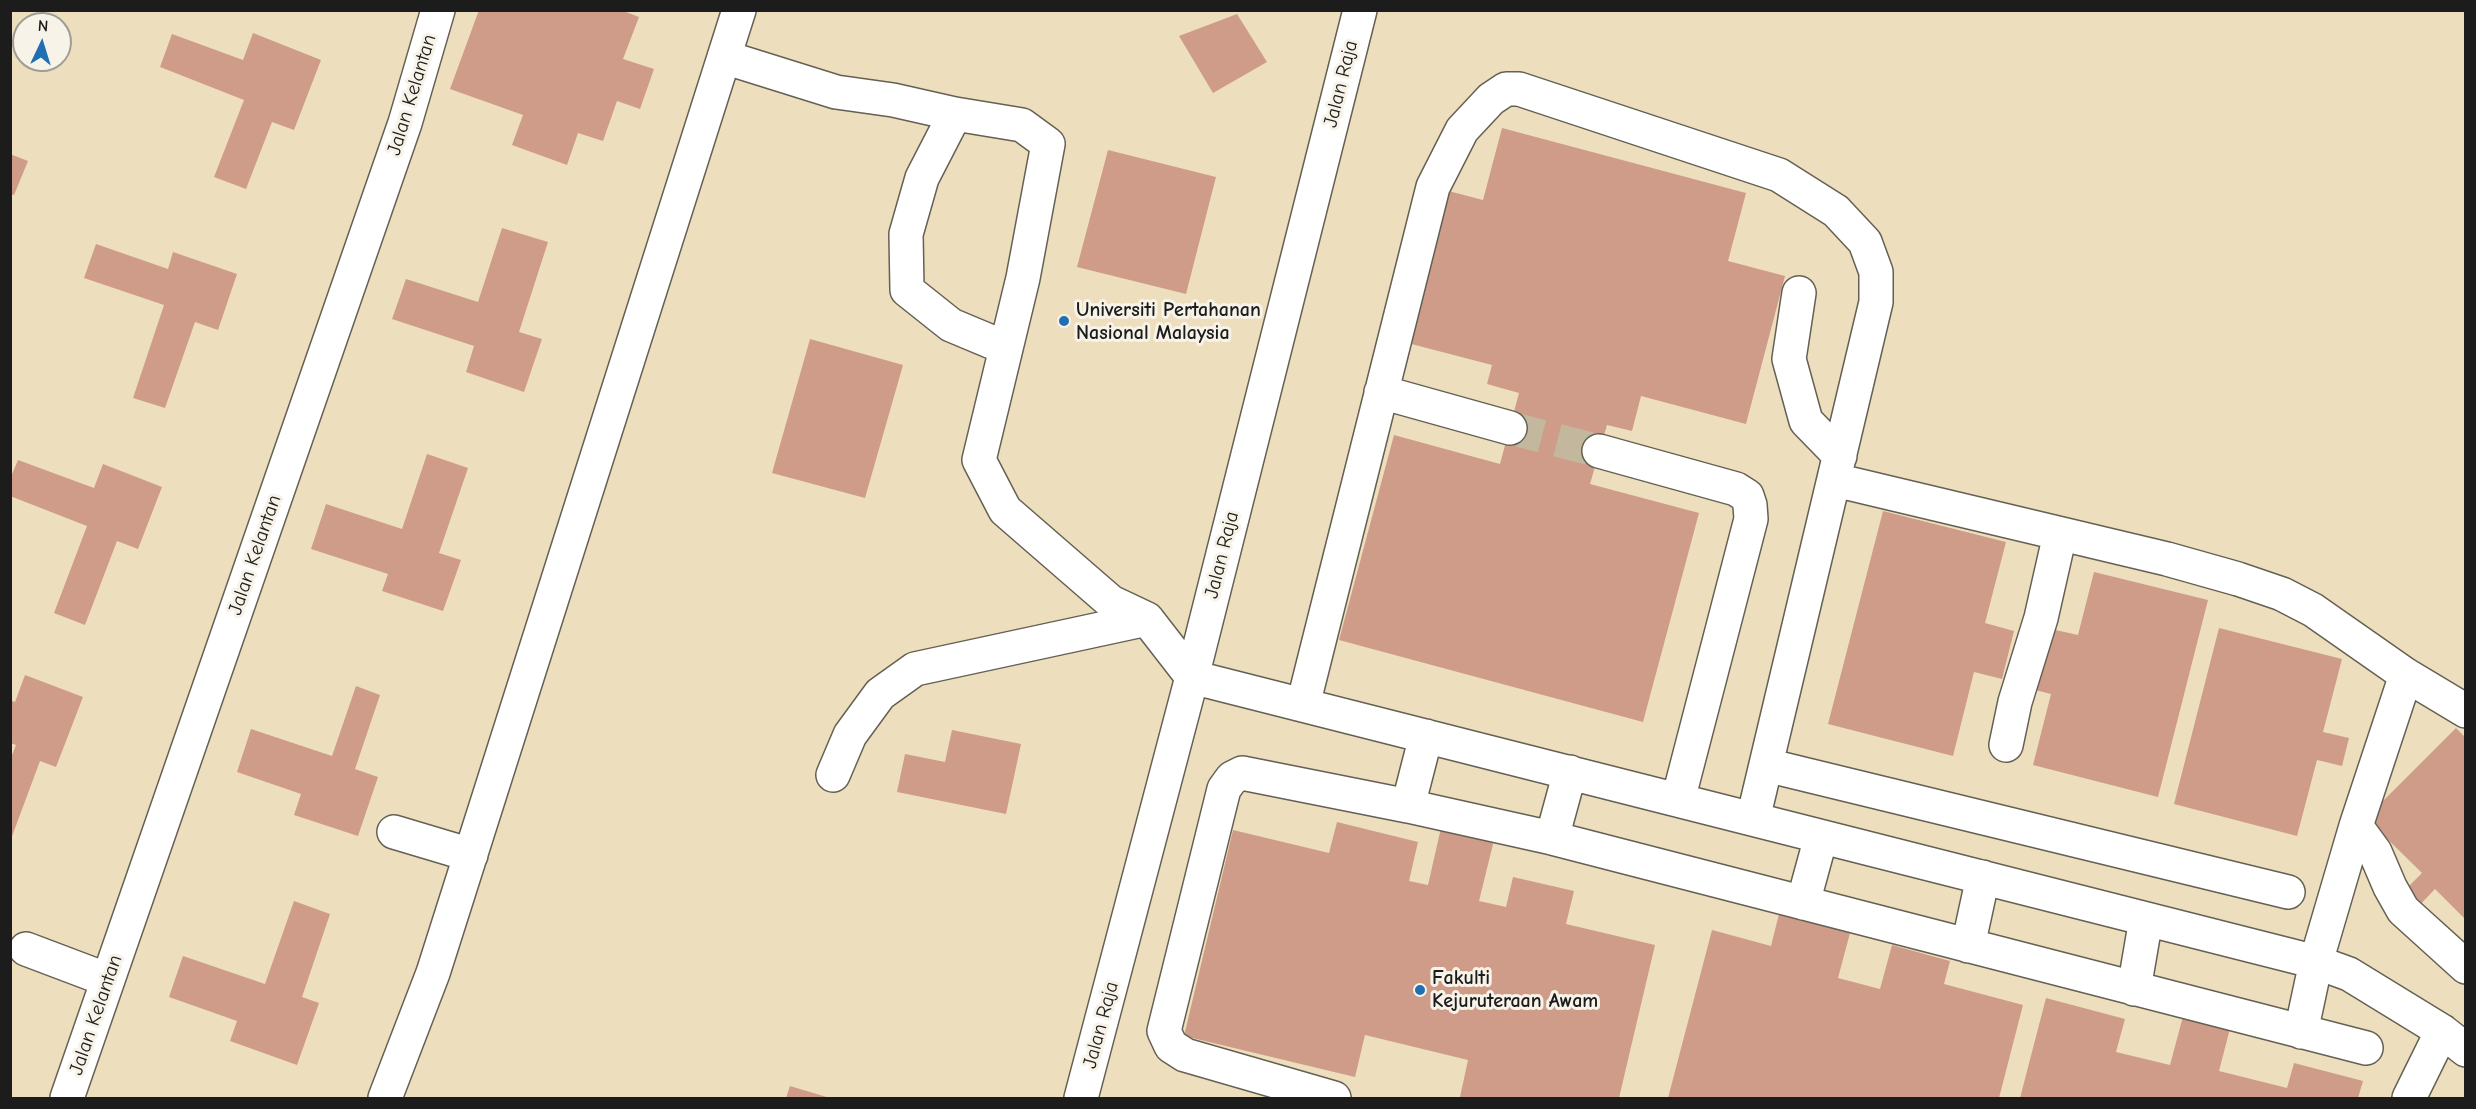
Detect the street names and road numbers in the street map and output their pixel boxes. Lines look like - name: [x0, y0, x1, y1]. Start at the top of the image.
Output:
- street label: Jalan Kelantan: [382, 32, 442, 158]
- street label: Jalan Raja: [1319, 38, 1363, 130]
- street label: Jalan Kelantan: [223, 492, 287, 618]
- street label: Jalan Raja: [1200, 509, 1244, 601]
- street label: Jalan Kelantan: [64, 952, 128, 1078]
- street label: Jalan Raja: [1078, 979, 1124, 1071]

